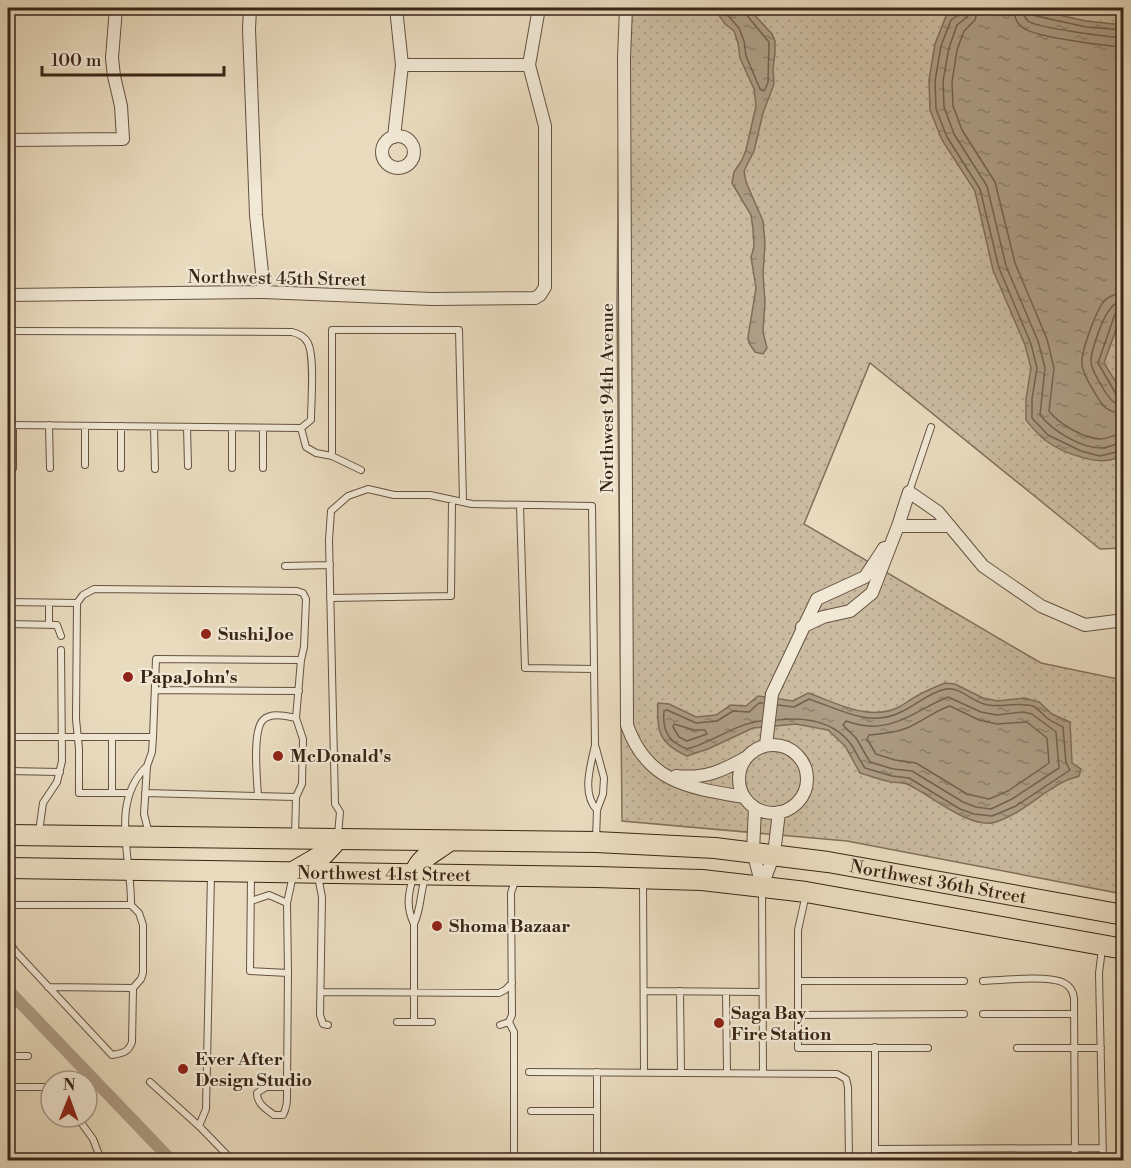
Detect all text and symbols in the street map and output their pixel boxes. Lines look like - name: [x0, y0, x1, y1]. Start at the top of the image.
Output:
- scale bar: [42, 39, 224, 77]
- text: 100 m: [51, 49, 102, 72]
- street label: Northwest 45th Street: [187, 265, 367, 292]
- street label: Northwest 94th Avenue: [596, 303, 619, 493]
- place label: Sushi Joe: [218, 623, 294, 646]
- marker: Sushi Joe: [199, 627, 213, 641]
- place label: Papa John's: [140, 666, 238, 689]
- marker: Papa John's: [121, 670, 135, 684]
- place label: McDonald's: [290, 745, 391, 768]
- marker: McDonald's: [271, 749, 285, 763]
- street label: Northwest 36th Street: [848, 855, 1029, 909]
- street label: Northwest 41st Street: [297, 861, 472, 887]
- place label: Shoma Bazaar: [449, 915, 570, 938]
- marker: Shoma Bazaar: [430, 919, 444, 933]
- place label: Saga Bay Fire Station: [731, 1002, 831, 1046]
- marker: Saga Bay Fire Station: [712, 1016, 726, 1030]
- place label: Ever After Design Studio: [195, 1048, 312, 1092]
- marker: Ever After Design Studio: [176, 1062, 190, 1076]
- north arrow: [39, 1069, 99, 1129]
- text: N: [63, 1075, 76, 1095]

